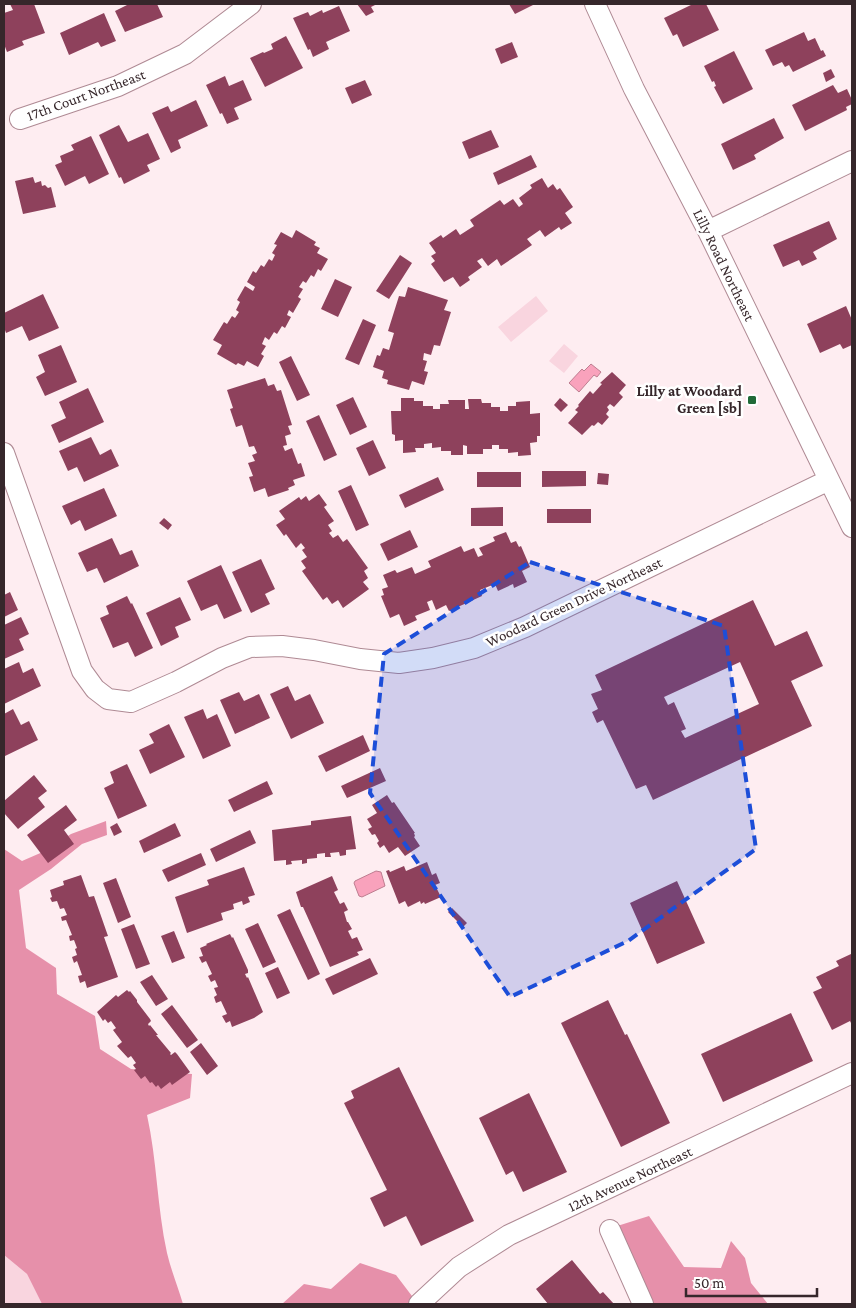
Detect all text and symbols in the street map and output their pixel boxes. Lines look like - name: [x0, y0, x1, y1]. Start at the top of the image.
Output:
- street label: 17th Court Northeast: [25, 66, 148, 124]
- street label: Lilly Road Northeast: [689, 207, 758, 325]
- place label: Lilly at Woodard Green [sb]: [637, 383, 743, 416]
- marker: Lilly at Woodard Green [sb]: [746, 394, 758, 406]
- street label: Woodard Green Drive Northeast: [483, 554, 666, 650]
- street label: 12th Avenue Northeast: [565, 1143, 695, 1215]
- scale bar: [686, 1266, 817, 1298]
- text: 50 m: [694, 1275, 724, 1291]

